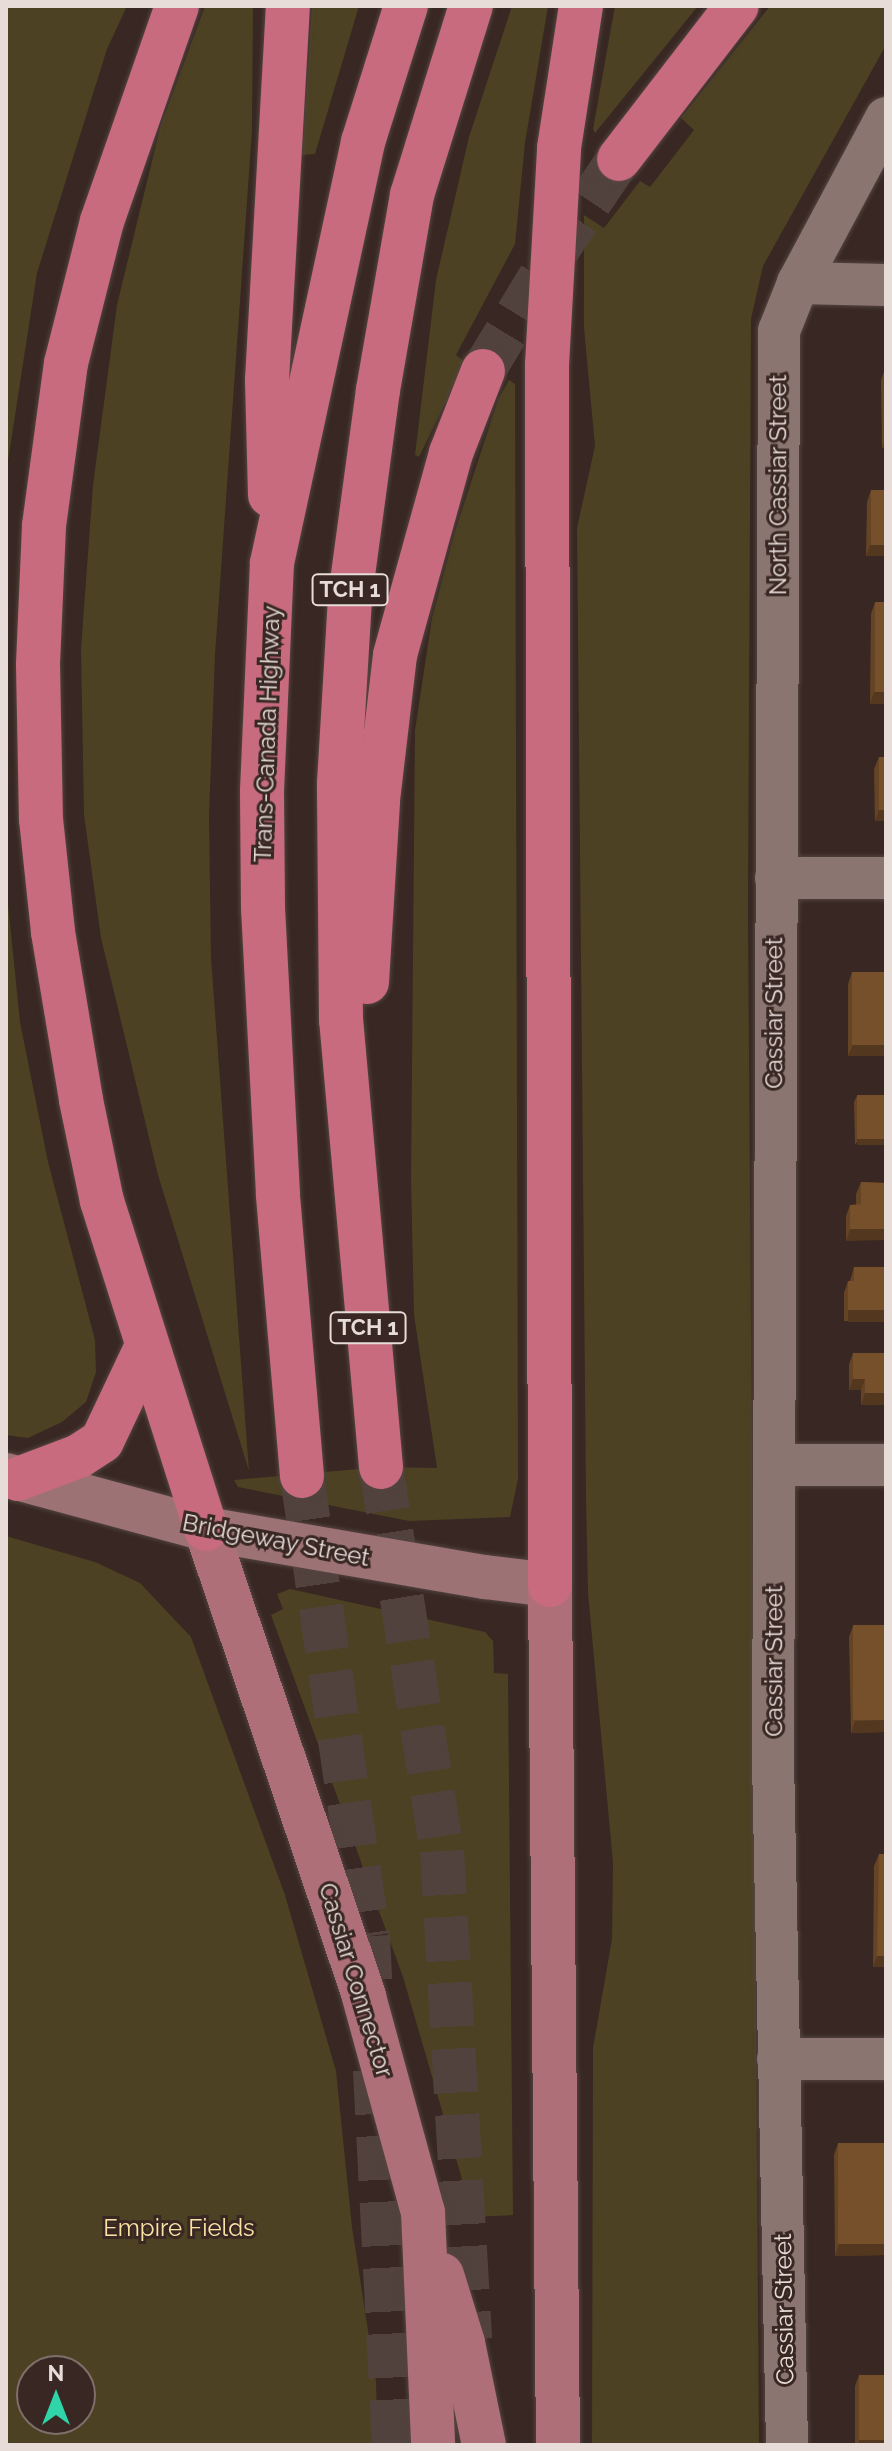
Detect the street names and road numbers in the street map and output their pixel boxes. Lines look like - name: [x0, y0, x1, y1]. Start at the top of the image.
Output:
- street label: North Cassiar Street: [764, 374, 792, 596]
- road number: TCH 1: [310, 572, 390, 608]
- street label: Trans-Canada Highway: [248, 605, 286, 863]
- street label: Cassiar Street: [760, 937, 788, 1089]
- road number: TCH 1: [328, 1310, 408, 1346]
- street label: Bridgeway Street: [180, 1508, 372, 1572]
- street label: Cassiar Street: [760, 1585, 788, 1737]
- street label: Cassiar Connector: [313, 1879, 399, 2081]
- street label: Cassiar Street: [768, 2233, 800, 2385]

